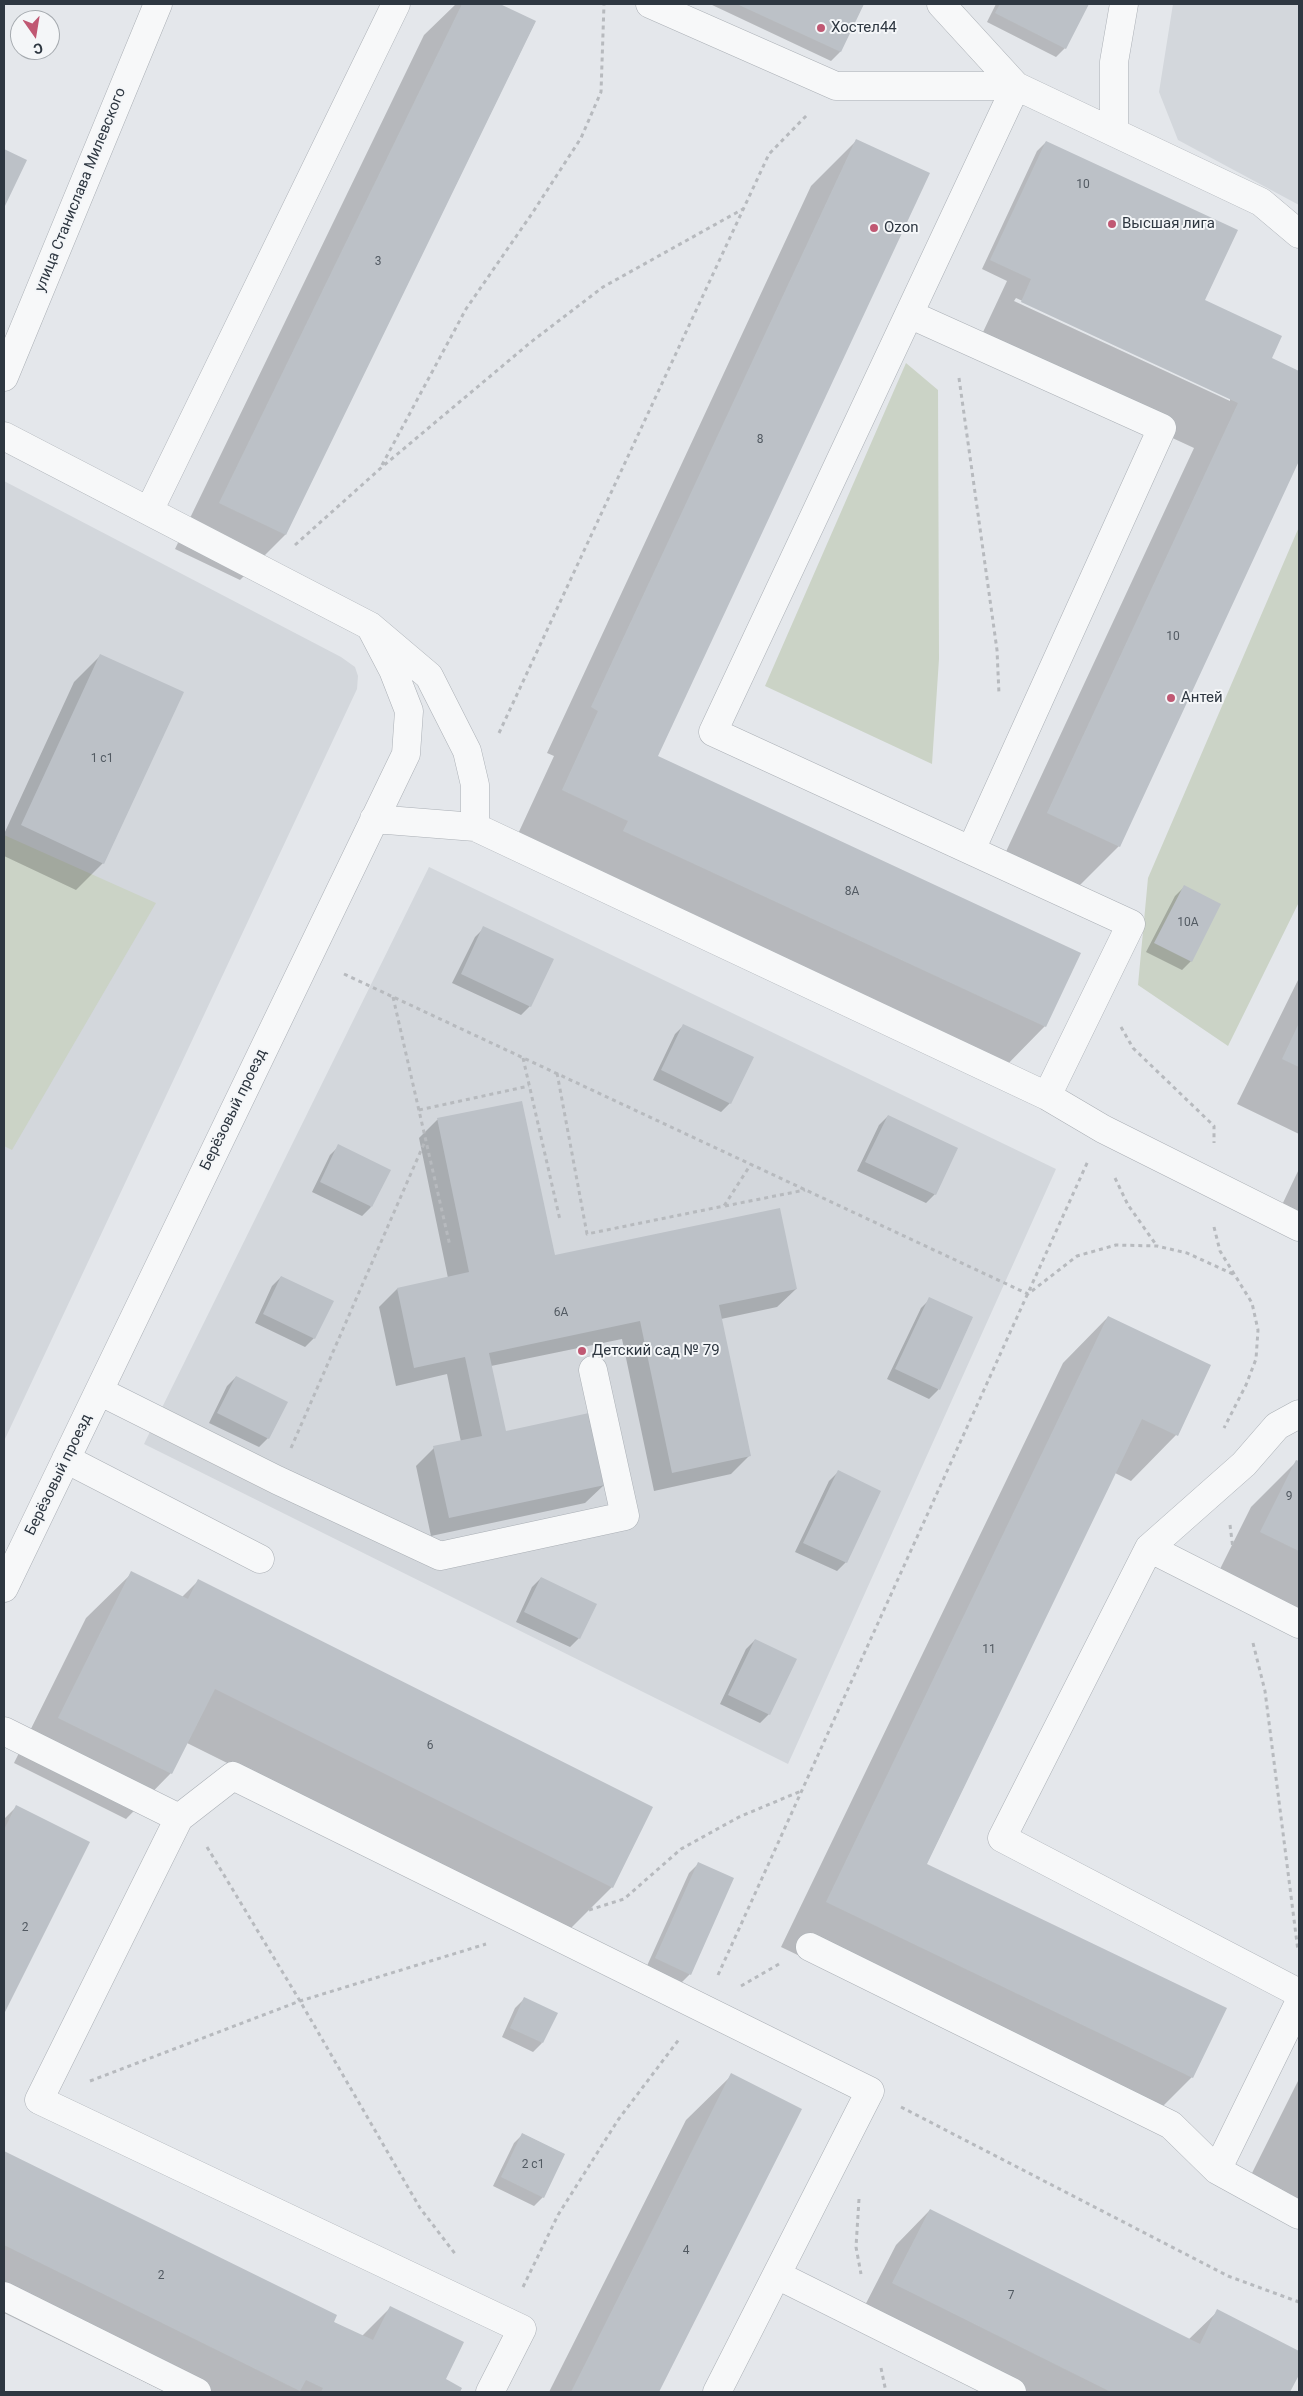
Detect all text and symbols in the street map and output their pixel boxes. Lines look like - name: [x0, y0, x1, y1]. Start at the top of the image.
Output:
- north arrow: [10, 10, 60, 60]
- place label: Хостел44: [831, 19, 897, 37]
- marker: Хостел44: [815, 22, 827, 34]
- text: С: [32, 40, 44, 57]
- street label: улица Станислава Милевского: [32, 85, 130, 295]
- house number: 10: [1076, 178, 1090, 192]
- place label: Высшая лига: [1122, 215, 1215, 233]
- marker: Высшая лига: [1106, 218, 1118, 230]
- place label: Ozon: [884, 219, 918, 237]
- marker: Ozon: [868, 222, 880, 234]
- house number: 3: [375, 255, 381, 269]
- house number: 8: [757, 433, 763, 447]
- house number: 10: [1166, 630, 1180, 644]
- place label: Антей: [1181, 689, 1223, 707]
- marker: Антей: [1165, 692, 1177, 704]
- house number: 1 с1: [91, 752, 113, 766]
- house number: 8А: [845, 885, 859, 899]
- house number: 10А: [1177, 916, 1199, 930]
- street label: Берёзовый проезд: [197, 1046, 271, 1174]
- house number: 6А: [554, 1306, 568, 1320]
- place label: Детский сад № 79: [592, 1342, 720, 1360]
- marker: Детский сад № 79: [576, 1345, 588, 1357]
- street label: Берёзовый проезд: [22, 1411, 96, 1539]
- house number: 9: [1286, 1490, 1292, 1504]
- house number: 11: [982, 1643, 996, 1657]
- house number: 6: [427, 1739, 433, 1753]
- house number: 2: [22, 1921, 28, 1935]
- house number: 2 с1: [522, 2158, 544, 2172]
- house number: 4: [683, 2244, 689, 2258]
- house number: 2: [158, 2269, 164, 2283]
- house number: 7: [1008, 2289, 1014, 2303]

